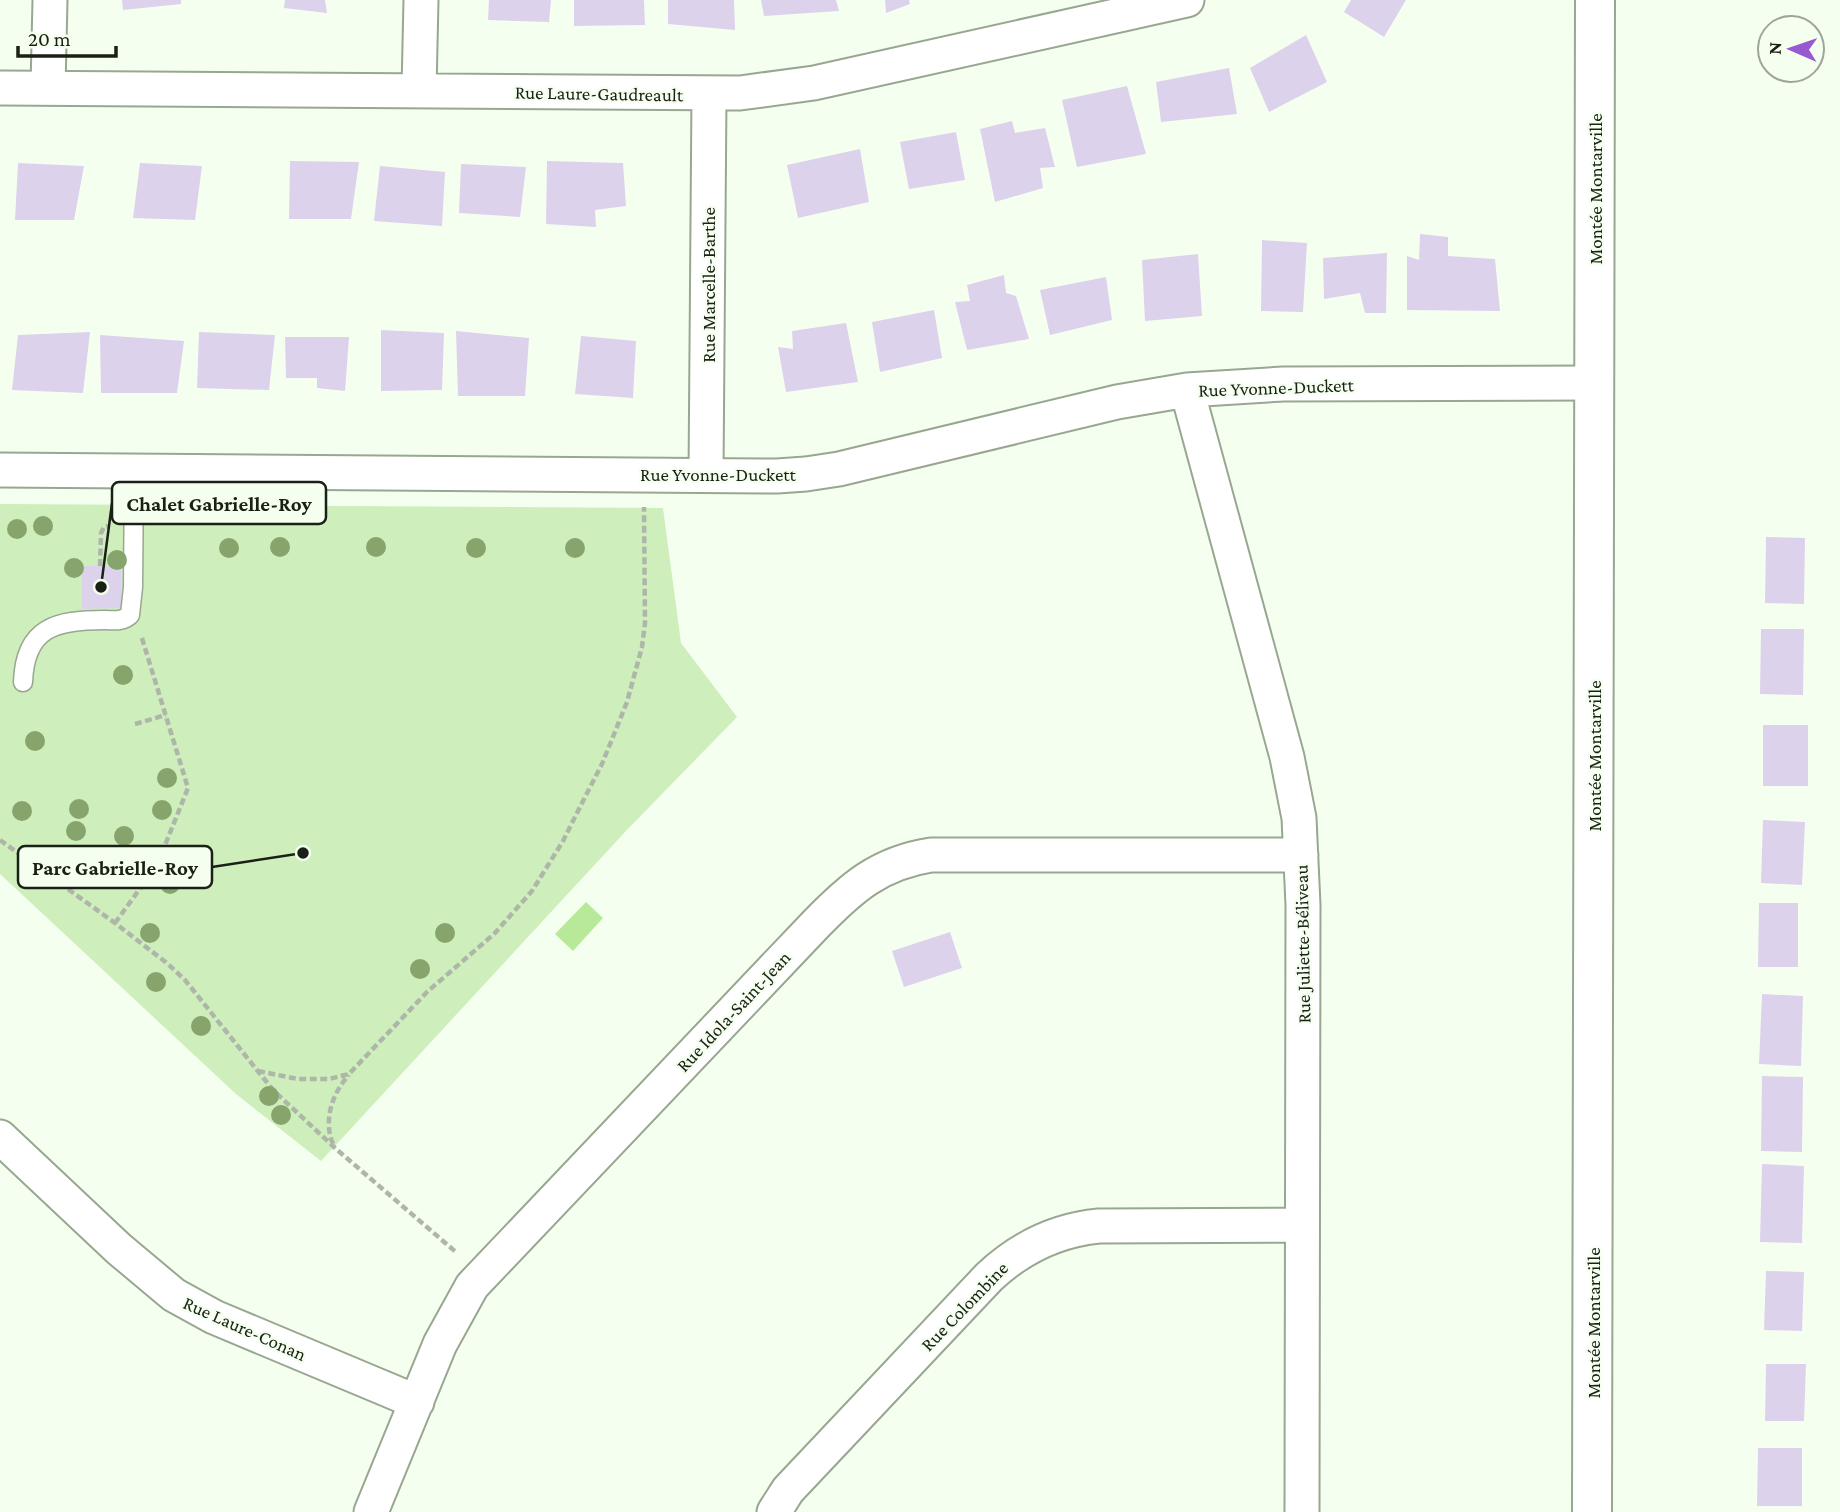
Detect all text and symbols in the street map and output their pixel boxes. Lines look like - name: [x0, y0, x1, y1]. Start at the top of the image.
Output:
- scale bar: [18, 14, 116, 58]
- north arrow: [1756, 14, 1826, 84]
- text: 20 m: [28, 27, 71, 51]
- text: N: [1764, 42, 1785, 55]
- street label: Rue Laure-Gaudreault: [515, 82, 684, 105]
- street label: Montée Montarville: [1585, 113, 1606, 265]
- street label: Rue Marcelle-Barthe: [698, 207, 719, 363]
- street label: Rue Yvonne-Duckett: [1198, 374, 1355, 401]
- street label: Rue Yvonne-Duckett: [640, 464, 797, 485]
- callout: Chalet Gabrielle-Roy: [112, 482, 326, 524]
- text: Chalet Gabrielle-Roy: [126, 492, 313, 516]
- street label: Montée Montarville: [1584, 680, 1605, 832]
- callout: Parc Gabrielle-Roy: [18, 846, 212, 888]
- text: Parc Gabrielle-Roy: [32, 856, 199, 880]
- street label: Rue Juliette-Béliveau: [1291, 864, 1314, 1024]
- street label: Rue Idola-Saint-Jean: [672, 947, 795, 1076]
- street label: Montée Montarville: [1583, 1247, 1604, 1399]
- street label: Rue Colombine: [917, 1257, 1012, 1355]
- street label: Rue Laure-Conan: [180, 1292, 309, 1365]

